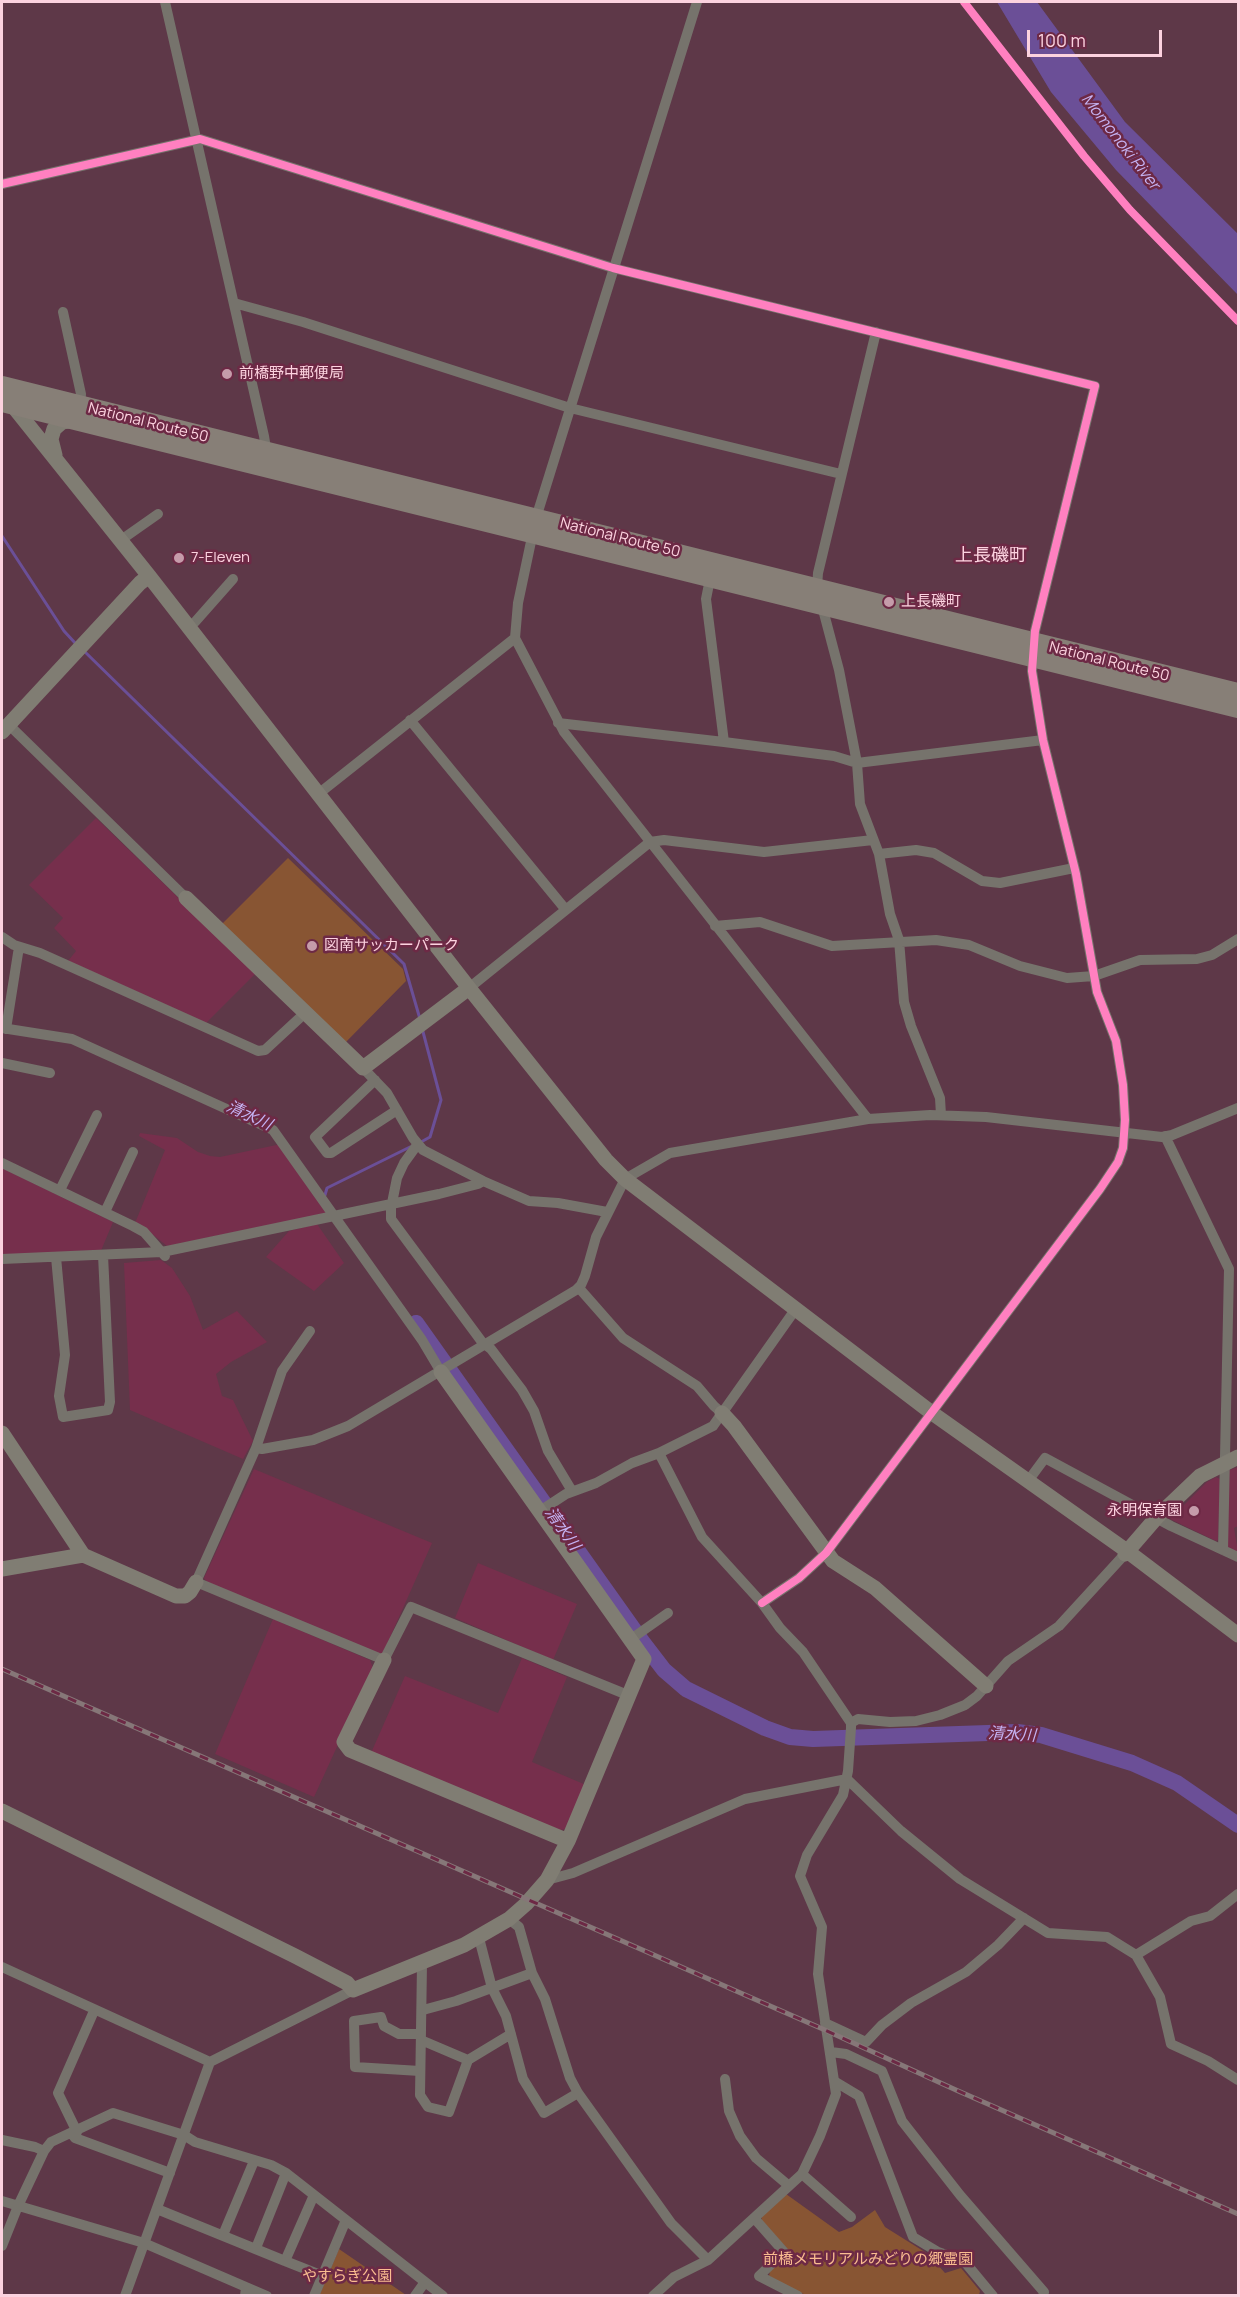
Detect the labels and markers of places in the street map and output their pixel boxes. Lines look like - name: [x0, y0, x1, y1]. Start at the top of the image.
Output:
- place label: 前橋野中郵便局: [239, 365, 344, 383]
- marker: 前橋野中郵便局: [220, 367, 234, 381]
- place label: 7-Eleven: [191, 549, 250, 567]
- marker: 7-Eleven: [172, 551, 186, 565]
- place label: 上長磯町: [901, 593, 961, 611]
- marker: 上長磯町: [882, 595, 896, 609]
- place label: 図南サッカーパーク: [324, 937, 459, 955]
- marker: 図南サッカーパーク: [305, 939, 319, 953]
- place label: 永明保育園: [1107, 1502, 1182, 1520]
- marker: 永明保育園: [1187, 1504, 1201, 1518]

